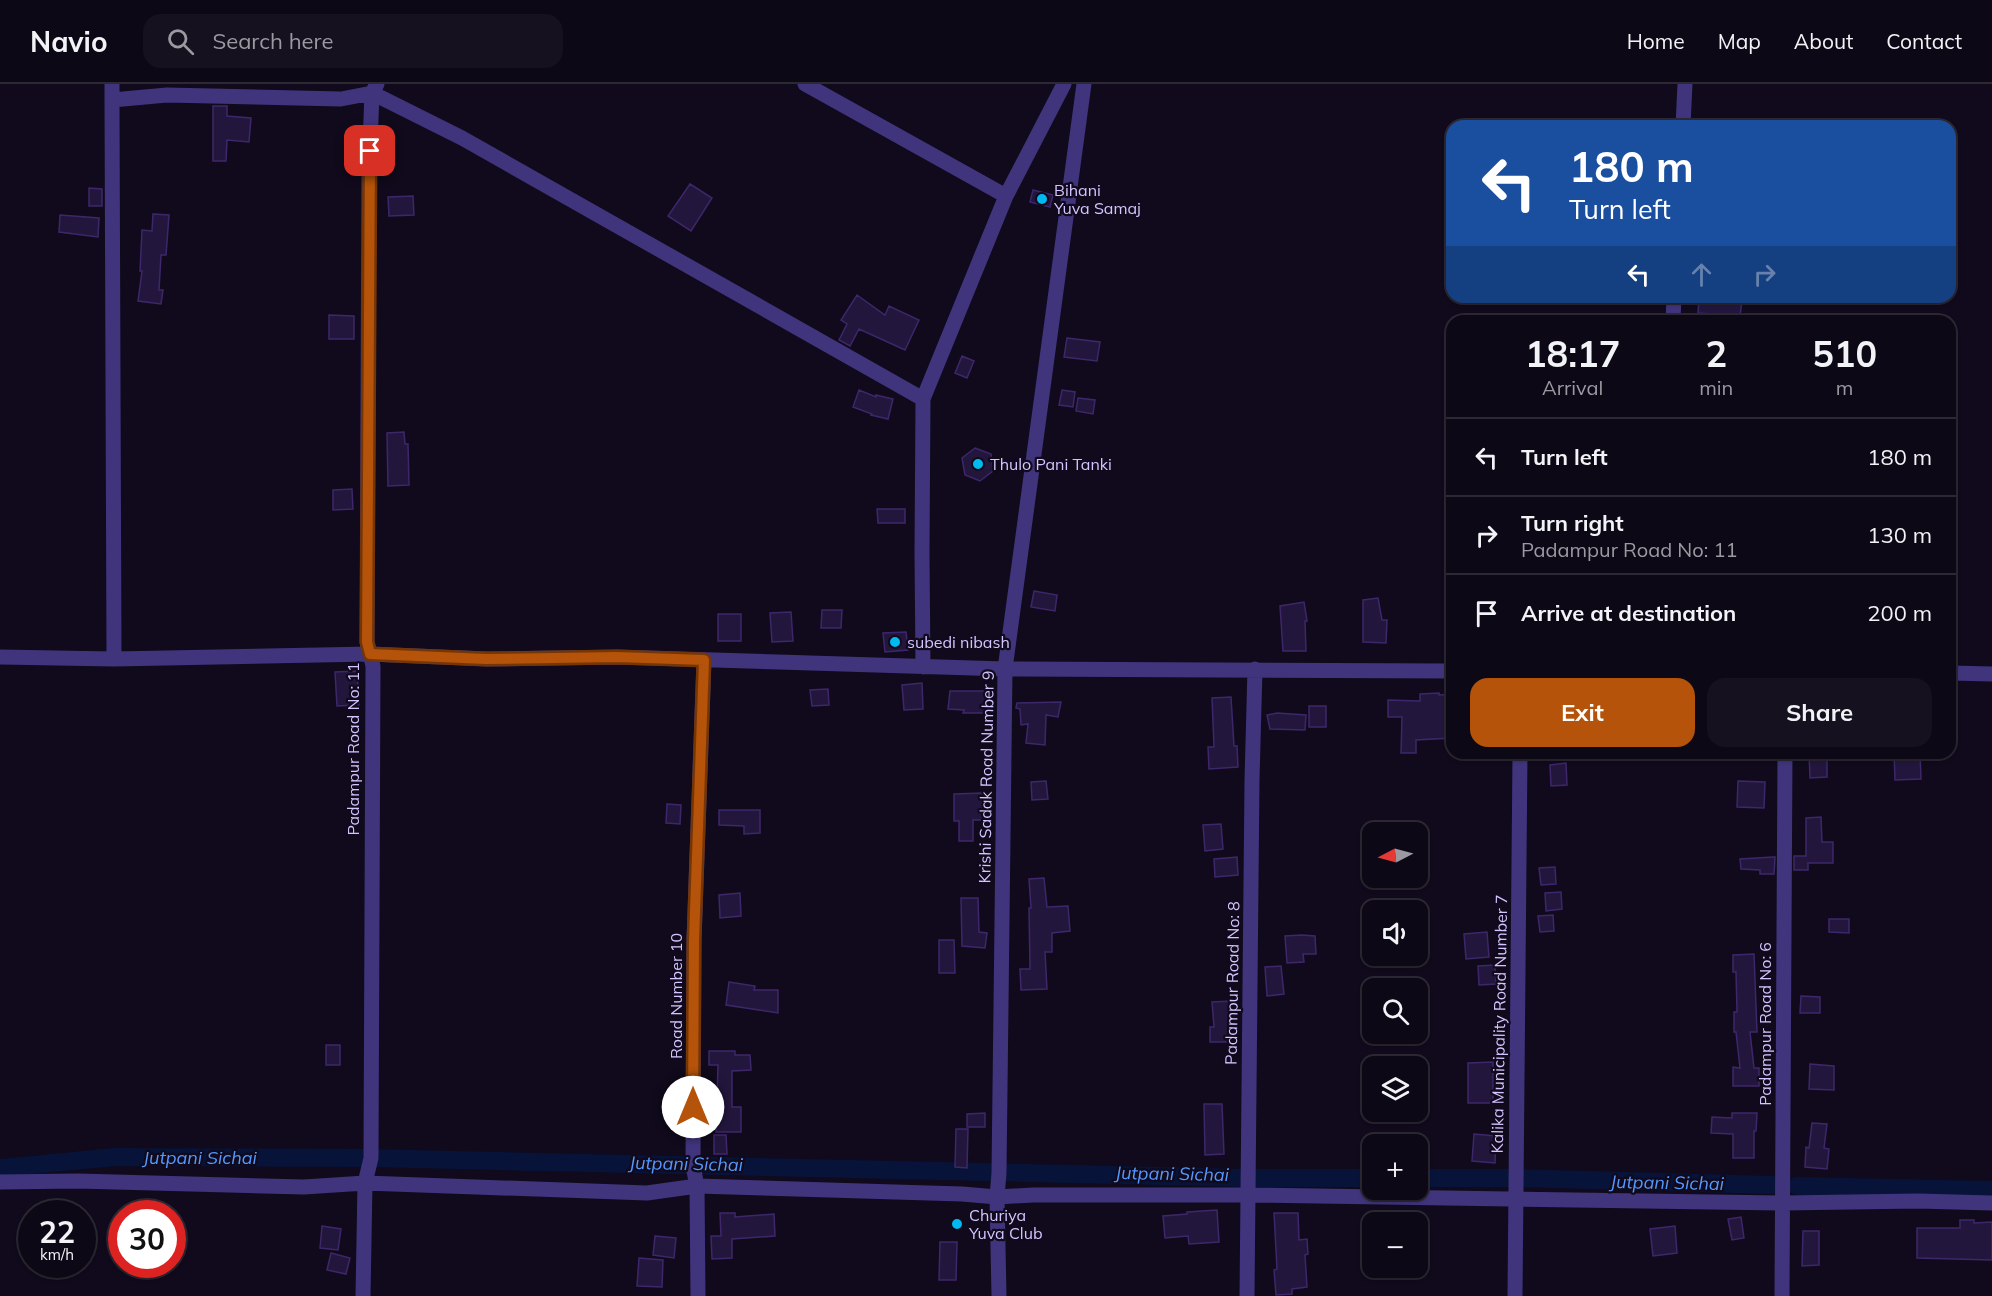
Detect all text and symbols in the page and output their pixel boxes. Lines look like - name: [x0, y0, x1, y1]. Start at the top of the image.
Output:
- search box: [143, 14, 563, 68]
- text: Navio: [30, 24, 107, 59]
- icon: search: [164, 25, 197, 58]
- text: Search here: [212, 27, 333, 55]
- text: Home: [1627, 28, 1685, 54]
- text: Map: [1718, 28, 1761, 54]
- text: About: [1794, 28, 1853, 54]
- text: Contact: [1886, 28, 1962, 54]
- pin: [344, 125, 395, 176]
- icon: arrive: [353, 134, 386, 167]
- text: 180 m: [1569, 140, 1694, 193]
- icon: left: [1470, 144, 1548, 222]
- place label: Bihani Yuva Samaj: [1053, 180, 1141, 218]
- marker: Bihani Yuva Samaj: [1035, 192, 1049, 206]
- text: Turn left: [1569, 192, 1671, 226]
- icon: left: [1622, 258, 1655, 291]
- icon: ahead: [1685, 258, 1718, 291]
- icon: right: [1748, 258, 1781, 291]
- text: 18:17: [1525, 331, 1620, 376]
- text: 2: [1705, 331, 1727, 376]
- text: 510: [1812, 331, 1877, 376]
- text: Arrival: [1542, 375, 1603, 400]
- text: min: [1699, 375, 1733, 400]
- text: m: [1836, 375, 1853, 400]
- icon: left: [1470, 441, 1503, 474]
- text: Turn left: [1521, 443, 1608, 471]
- text: 180 m: [1867, 443, 1932, 471]
- place label: Thulo Pani Tanki: [990, 454, 1112, 474]
- marker: Thulo Pani Tanki: [971, 457, 985, 471]
- text: Turn right: [1521, 509, 1624, 537]
- icon: right: [1470, 519, 1503, 552]
- text: 130 m: [1867, 521, 1932, 549]
- text: Padampur Road No: 11: [1521, 537, 1738, 562]
- icon: arrive: [1470, 597, 1503, 630]
- text: Arrive at destination: [1521, 599, 1736, 627]
- text: 200 m: [1867, 599, 1932, 627]
- place label: subedi nibash: [907, 632, 1010, 652]
- marker: subedi nibash: [888, 635, 902, 649]
- street label: Padampur Road No: 11: [343, 662, 363, 836]
- street label: Krishi Sadak Road Number 9: [974, 670, 998, 884]
- button: Exit: [1470, 678, 1695, 747]
- button: Share: [1707, 678, 1932, 747]
- north arrow: [1362, 822, 1428, 888]
- map controls: [1362, 822, 1428, 1278]
- street label: Kalika Municipality Road Number 7: [1487, 894, 1511, 1154]
- button: sound: [1362, 900, 1428, 966]
- street label: Padampur Road No: 8: [1221, 901, 1243, 1065]
- street label: Road Number 10: [666, 933, 686, 1059]
- street label: Padampur Road No: 6: [1755, 942, 1775, 1106]
- button: search: [1362, 978, 1428, 1044]
- button: layers: [1362, 1056, 1428, 1122]
- position arrow: [661, 1075, 725, 1139]
- button: +: [1362, 1134, 1428, 1200]
- water label: Jutpani Sichai: [141, 1146, 258, 1169]
- water label: Jutpani Sichai: [627, 1151, 744, 1176]
- water label: Jutpani Sichai: [1113, 1161, 1230, 1186]
- water label: Jutpani Sichai: [1608, 1170, 1725, 1195]
- speed limit sign: 30: [108, 1200, 186, 1278]
- place label: Churiya Yuva Club: [968, 1205, 1042, 1243]
- button: −: [1362, 1212, 1428, 1278]
- text: 22: [39, 1213, 75, 1251]
- marker: Churiya Yuva Club: [950, 1217, 964, 1231]
- text: km/h: [40, 1245, 74, 1264]

